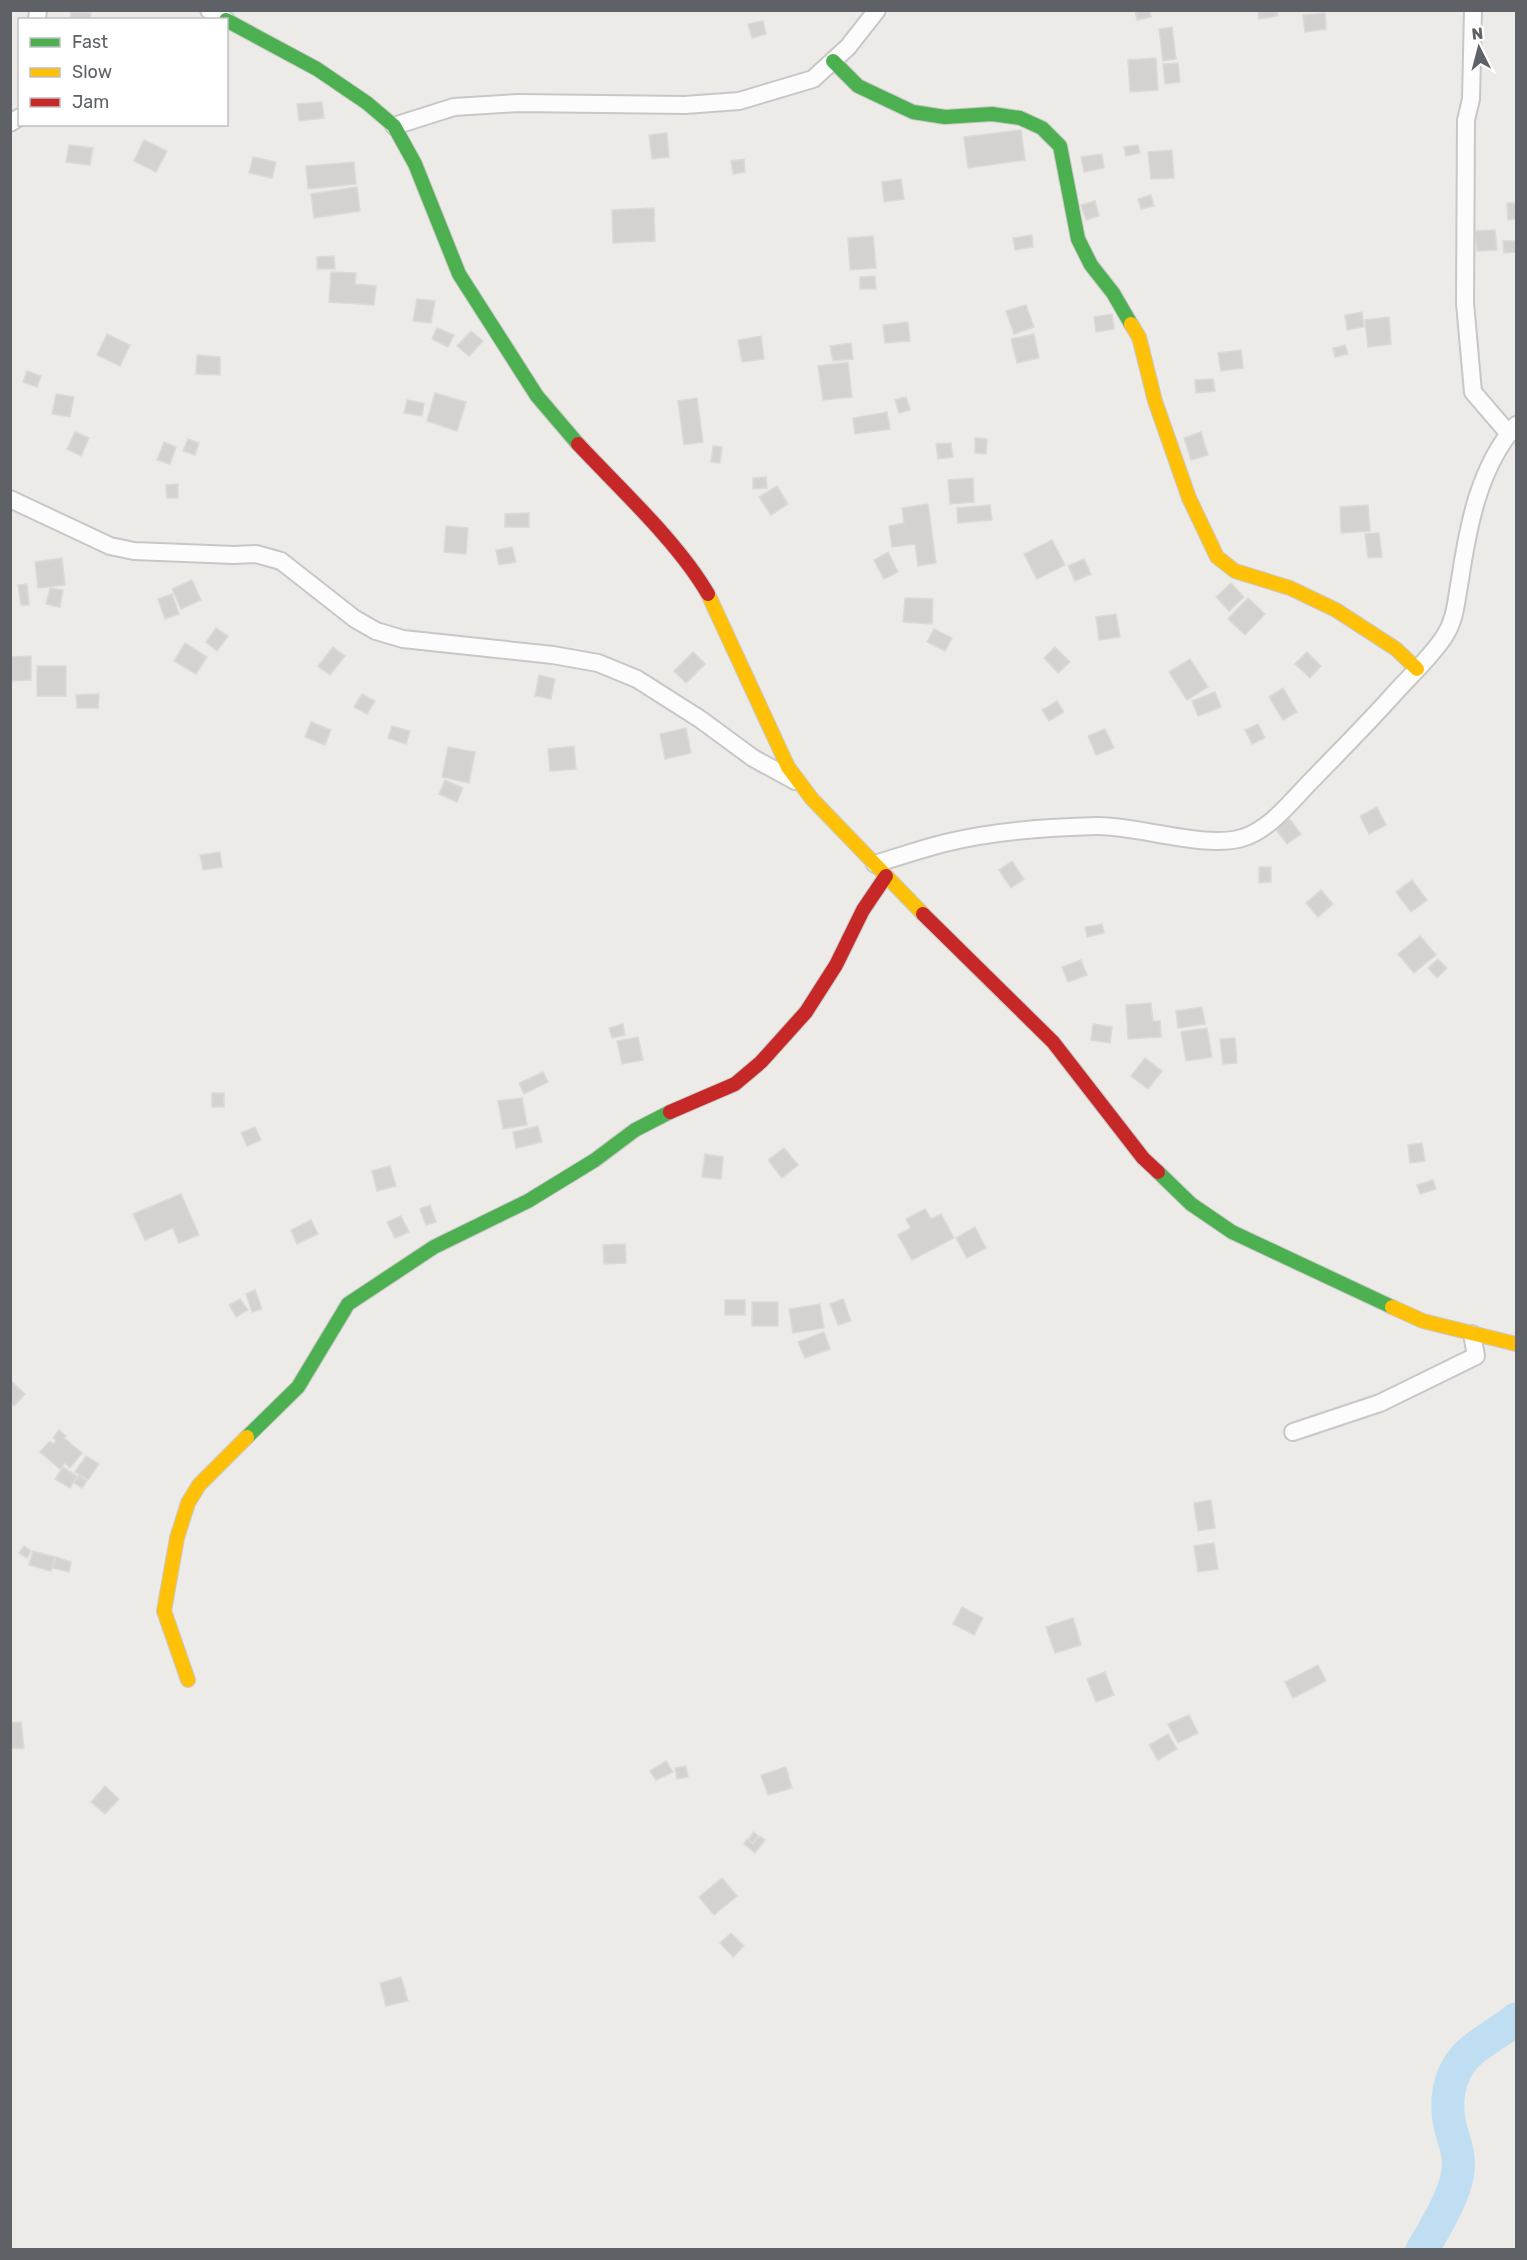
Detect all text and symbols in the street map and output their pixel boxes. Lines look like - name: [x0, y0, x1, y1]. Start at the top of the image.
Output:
- legend: [18, 18, 228, 126]
- north arrow: [1449, 18, 1509, 78]
- text: N: [1471, 24, 1484, 44]
- text: Fast: [72, 31, 108, 53]
- text: Slow: [72, 61, 112, 83]
- text: Jam: [72, 91, 109, 113]

